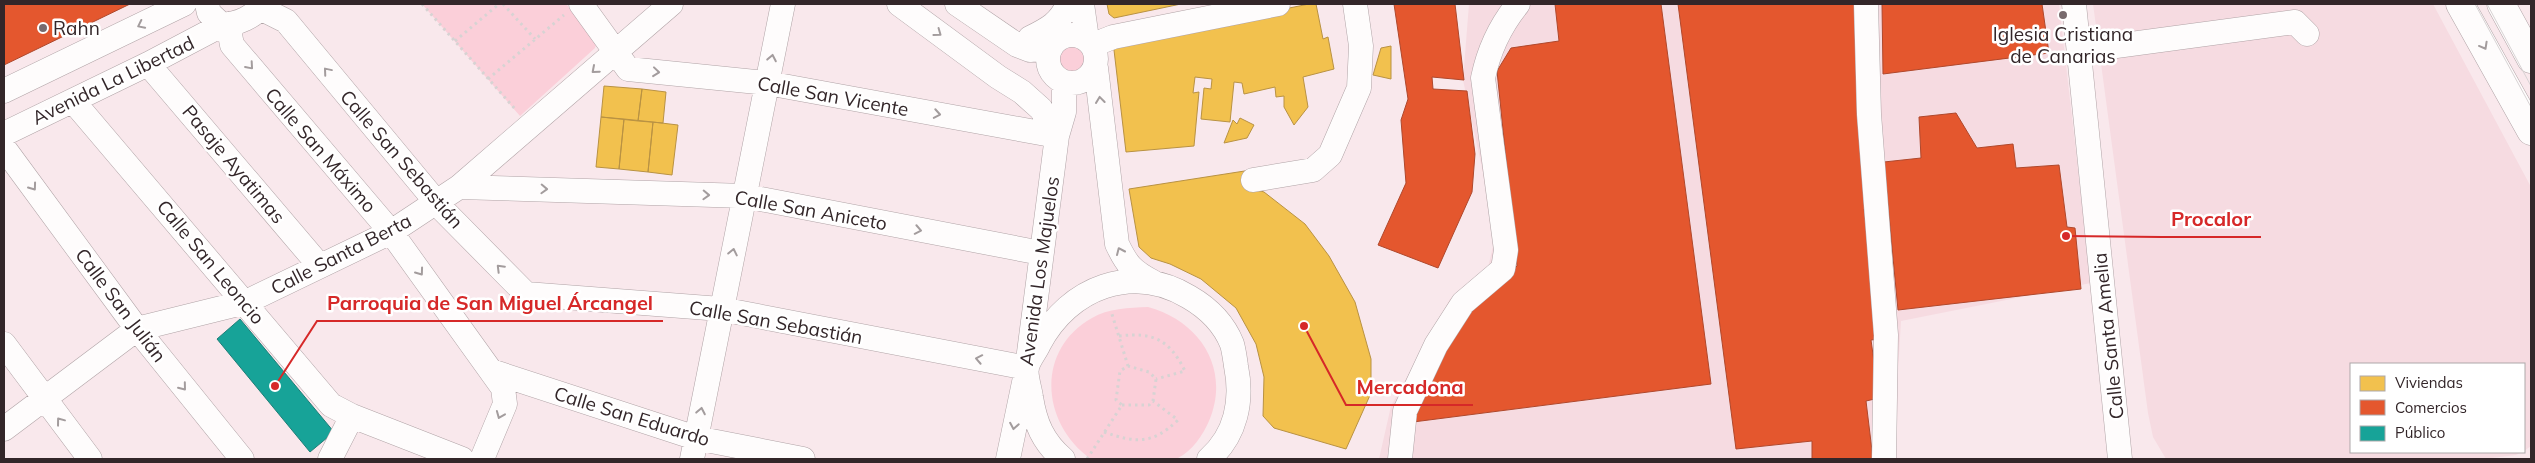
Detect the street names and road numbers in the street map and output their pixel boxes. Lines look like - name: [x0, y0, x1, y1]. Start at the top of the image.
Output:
- street label: Avenida La Libertad: [28, 30, 198, 130]
- street label: Calle San Vicente: [756, 71, 910, 121]
- street label: Calle San Máximo: [260, 83, 382, 217]
- street label: Calle San Sebastián: [335, 85, 469, 233]
- street label: Pasaje Ayatimas: [177, 100, 291, 228]
- street label: Avenida Los Majuelos: [1014, 175, 1064, 367]
- street label: Calle San Aniceto: [733, 185, 889, 235]
- street label: Calle San Leoncio: [152, 195, 270, 329]
- street label: Calle Santa Berta: [267, 208, 415, 300]
- street label: Calle San Julián: [70, 243, 172, 367]
- street label: Calle Santa Amelia: [2087, 252, 2129, 420]
- street label: Calle San Sebastián: [687, 295, 865, 349]
- street label: Calle San Eduardo: [551, 381, 713, 451]

